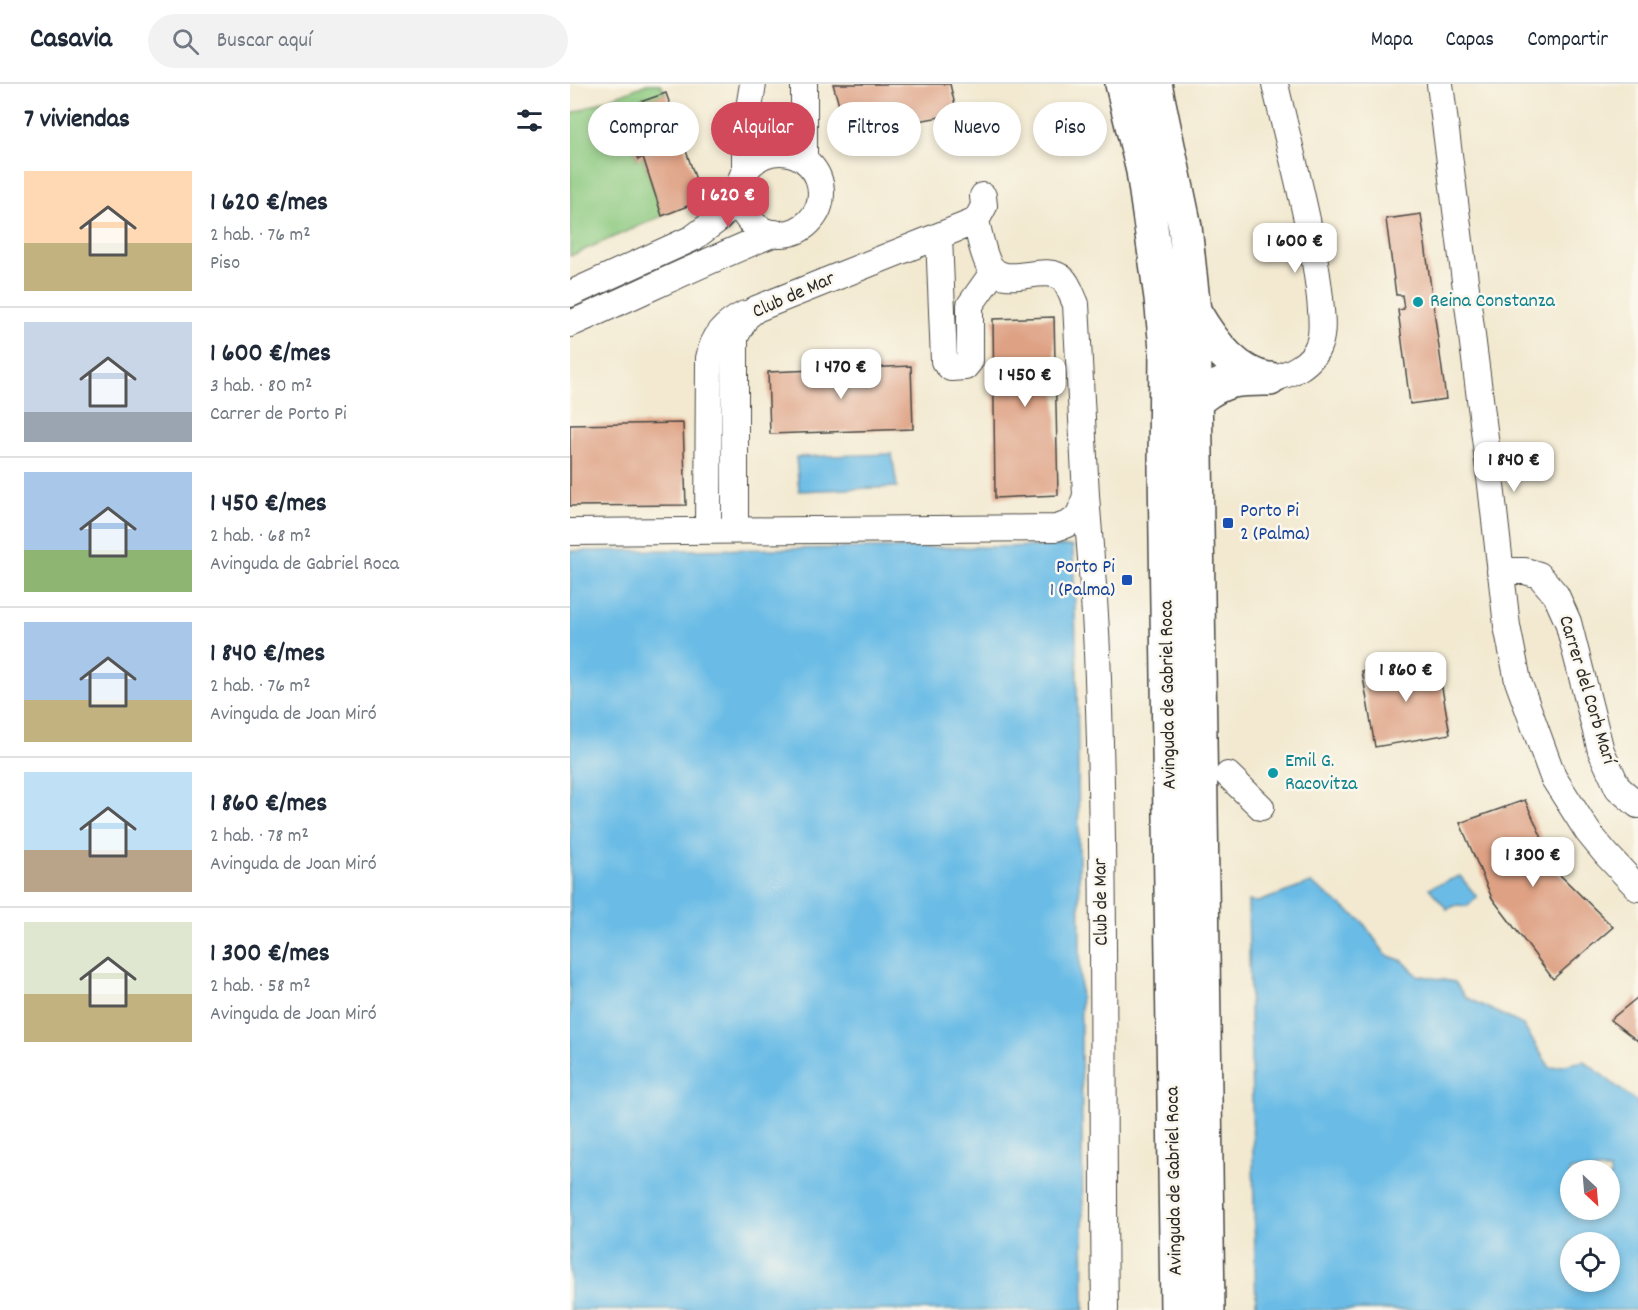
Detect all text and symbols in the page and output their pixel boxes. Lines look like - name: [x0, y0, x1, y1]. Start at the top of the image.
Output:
- search box: [148, 14, 568, 68]
- text: Casavia: [30, 21, 112, 61]
- icon: search: [169, 25, 202, 58]
- text: Buscar aquí: [217, 26, 312, 57]
- text: Mapa: [1371, 26, 1413, 56]
- text: Capas: [1446, 26, 1494, 56]
- text: Compartir: [1527, 26, 1608, 56]
- text: 7 viviendas: [24, 102, 130, 139]
- chip: Comprar: [588, 102, 699, 156]
- chip: Alquilar: [711, 102, 815, 156]
- chip: Filtros: [827, 102, 921, 156]
- chip: Nuevo: [933, 102, 1021, 156]
- chip: Piso: [1033, 102, 1107, 156]
- icon: filters: [513, 104, 546, 137]
- pin: 1 620 €: [673, 177, 783, 228]
- text: 1 620 €: [701, 182, 755, 210]
- text: 1 620 €/mes: [210, 185, 328, 222]
- icon: home: [72, 195, 144, 267]
- text: 2 hab. · 76 m²: [210, 222, 311, 250]
- pin: 1 600 €: [1240, 223, 1350, 274]
- text: 1 600 €: [1267, 228, 1323, 256]
- text: Piso: [210, 250, 240, 278]
- street label: Club de Mar: [748, 265, 840, 327]
- place label: Reina Constanza: [1430, 288, 1555, 316]
- marker: Reina Constanza: [1411, 295, 1425, 309]
- text: 1 600 €/mes: [210, 336, 331, 373]
- icon: home: [72, 346, 144, 418]
- pin: 1 470 €: [786, 349, 896, 400]
- text: 1 470 €: [815, 354, 867, 382]
- pin: 1 450 €: [970, 357, 1080, 408]
- text: 1 450 €: [998, 362, 1052, 390]
- text: 3 hab. · 80 m²: [210, 373, 312, 401]
- text: Carrer de Porto Pi: [210, 401, 347, 429]
- pin: 1 840 €: [1459, 442, 1569, 493]
- text: 1 840 €: [1488, 447, 1540, 475]
- text: 1 450 €/mes: [210, 486, 327, 523]
- icon: home: [72, 496, 144, 568]
- place label: Porto Pi 2 (Palma): [1240, 498, 1310, 549]
- marker: Porto Pi 2 (Palma): [1221, 516, 1235, 530]
- text: 2 hab. · 68 m²: [210, 523, 311, 551]
- text: Avinguda de Gabriel Roca: [210, 551, 399, 579]
- place label: Porto Pi 1 (Palma): [1050, 554, 1115, 605]
- marker: Porto Pi 1 (Palma): [1120, 573, 1134, 587]
- street label: Avinguda de Gabriel Roca: [1153, 600, 1185, 790]
- street label: Carrer del Corb Marí: [1550, 612, 1622, 769]
- text: 1 840 €/mes: [210, 636, 325, 673]
- icon: home: [72, 646, 144, 718]
- pin: 1 860 €: [1351, 652, 1461, 703]
- text: 1 860 €: [1379, 657, 1433, 685]
- text: 2 hab. · 76 m²: [210, 673, 311, 701]
- text: Avinguda de Joan Miró: [210, 701, 377, 729]
- place label: Emil G. Racovitza: [1285, 748, 1358, 799]
- marker: Emil G. Racovitza: [1266, 766, 1280, 780]
- text: 1 860 €/mes: [210, 786, 327, 823]
- icon: home: [72, 796, 144, 868]
- text: 2 hab. · 78 m²: [210, 823, 309, 851]
- pin: 1 300 €: [1478, 837, 1588, 888]
- text: 1 300 €: [1505, 842, 1561, 870]
- text: Avinguda de Joan Miró: [210, 851, 377, 879]
- street label: Club de Mar: [1087, 857, 1117, 946]
- text: 1 300 €/mes: [210, 936, 330, 973]
- icon: home: [72, 946, 144, 1018]
- text: 2 hab. · 58 m²: [210, 973, 310, 1001]
- text: Avinguda de Joan Miró: [210, 1001, 377, 1029]
- street label: Avinguda de Gabriel Roca: [1159, 1086, 1191, 1276]
- north arrow: [1560, 1160, 1620, 1220]
- map controls: [1560, 1160, 1620, 1292]
- button: locate: [1560, 1232, 1620, 1292]

